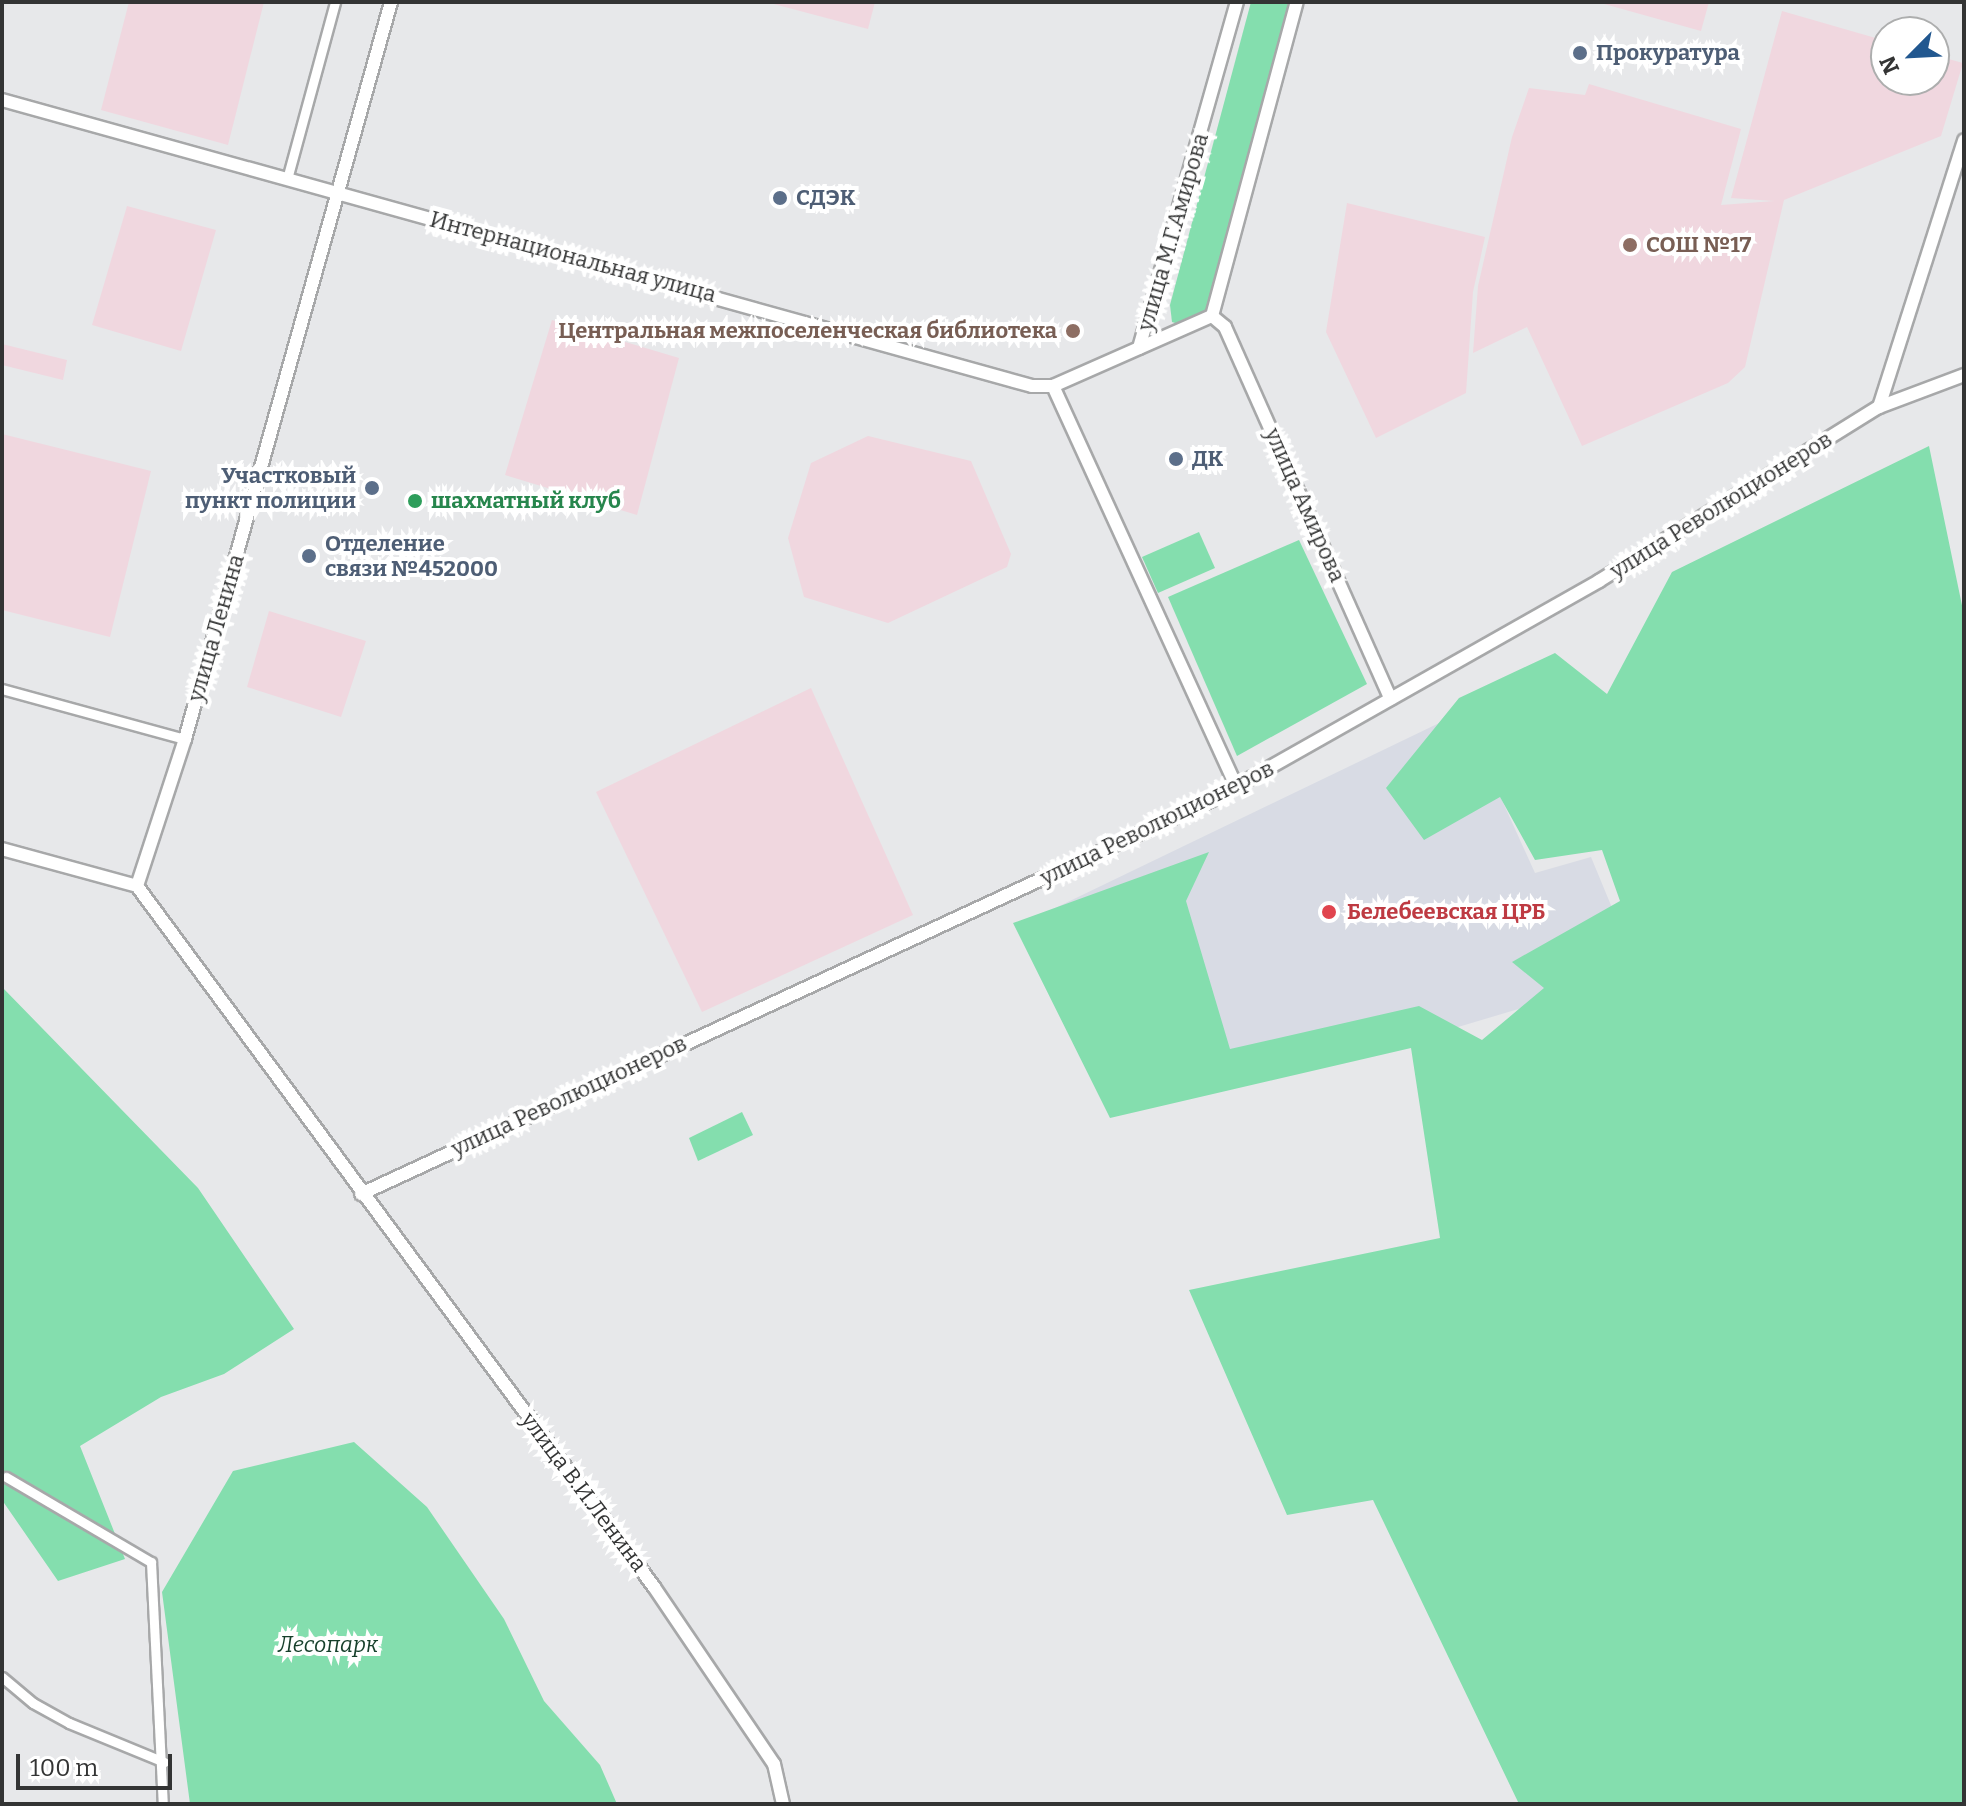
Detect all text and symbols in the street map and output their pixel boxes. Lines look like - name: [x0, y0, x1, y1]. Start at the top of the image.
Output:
- north arrow: [1870, 16, 1950, 96]
- place label: Прокуратура: [1596, 40, 1740, 66]
- marker: Прокуратура: [1571, 44, 1589, 62]
- text: N: [1874, 52, 1905, 78]
- street label: улица М.Г.Амирова: [1132, 130, 1214, 334]
- place label: СДЭК: [796, 185, 855, 211]
- marker: СДЭК: [771, 189, 789, 207]
- street label: Интернациональная улица: [427, 206, 719, 308]
- place label: СОШ №17: [1646, 232, 1751, 258]
- marker: СОШ №17: [1621, 236, 1639, 254]
- place label: Центральная межпоселенческая библиотека: [558, 318, 1057, 344]
- marker: Центральная межпоселенческая библиотека: [1064, 322, 1082, 340]
- street label: улица Амирова: [1259, 424, 1351, 586]
- street label: улица Революционеров: [1605, 426, 1837, 584]
- place label: ДК: [1192, 446, 1223, 472]
- marker: ДК: [1167, 450, 1185, 468]
- place label: Участковый пункт полиции: [185, 462, 356, 514]
- marker: Участковый пункт полиции: [363, 479, 381, 497]
- place label: шахматный клуб: [431, 488, 621, 514]
- marker: шахматный клуб: [406, 492, 424, 510]
- place label: Отделение связи №452000: [325, 530, 498, 582]
- marker: Отделение связи №452000: [300, 547, 318, 565]
- street label: улица Ленина: [182, 551, 250, 705]
- street label: улица Революционеров: [1036, 755, 1278, 891]
- place label: Белебеевская ЦРБ: [1347, 899, 1545, 925]
- marker: Белебеевская ЦРБ: [1318, 901, 1340, 923]
- street label: улица Революционеров: [447, 1030, 691, 1162]
- street label: улица В.И.Ленина: [516, 1407, 652, 1577]
- park label: Лесопарк: [278, 1632, 378, 1658]
- scale bar: [20, 1738, 176, 1788]
- text: 100 m: [30, 1754, 98, 1782]

